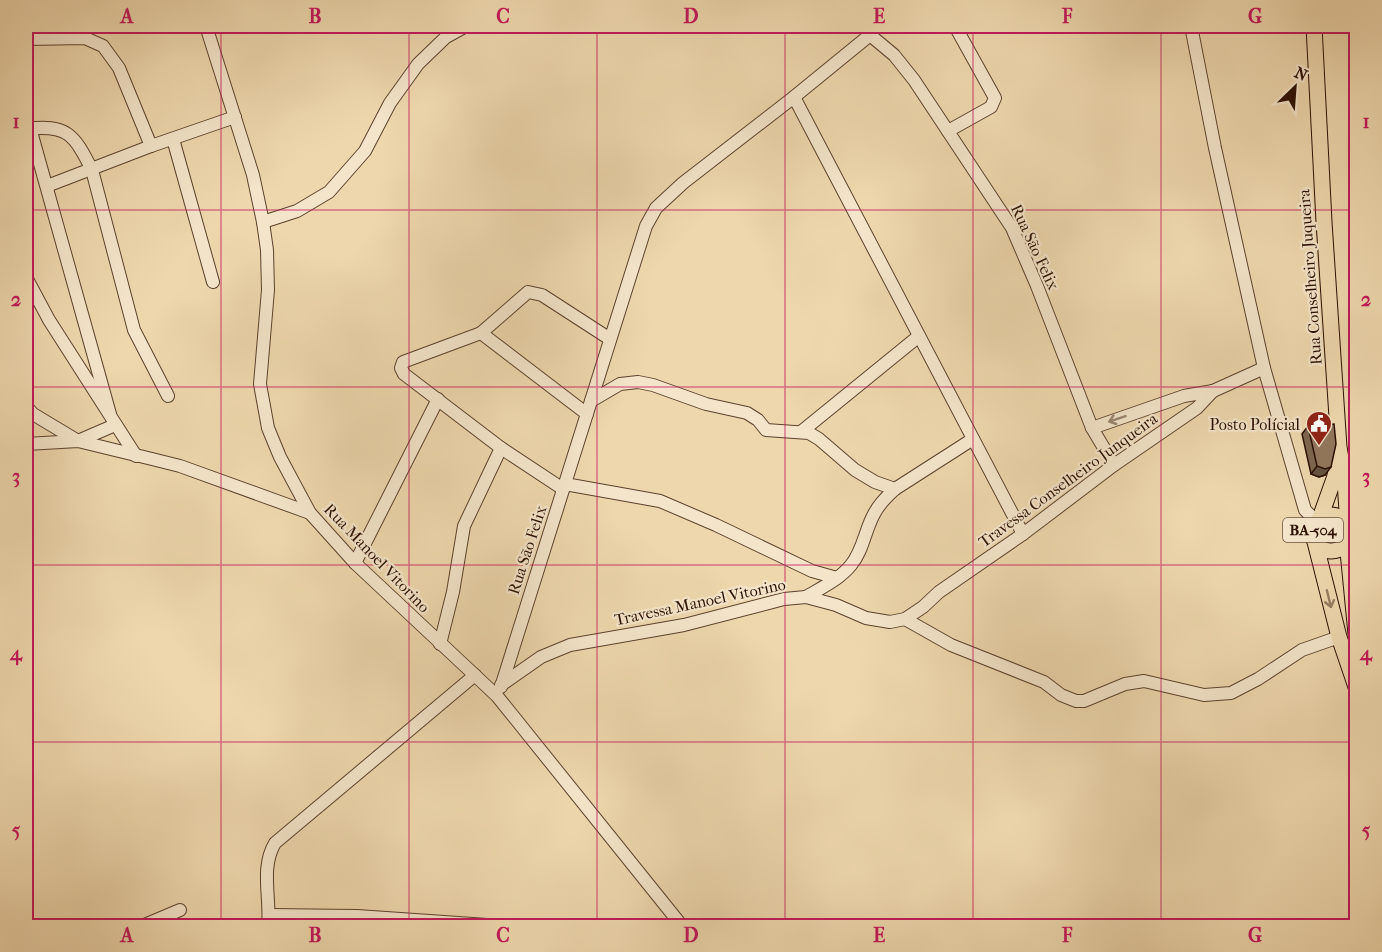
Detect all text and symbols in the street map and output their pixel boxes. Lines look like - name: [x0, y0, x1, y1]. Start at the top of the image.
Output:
- text: A: [119, 5, 135, 28]
- text: B: [308, 5, 322, 28]
- text: C: [496, 5, 510, 28]
- text: D: [683, 5, 699, 28]
- text: E: [873, 5, 885, 28]
- text: F: [1061, 5, 1073, 28]
- text: G: [1248, 5, 1262, 28]
- north arrow: [1265, 57, 1325, 117]
- text: N: [1292, 63, 1311, 85]
- text: 1: [12, 110, 20, 133]
- text: 1: [1362, 110, 1370, 133]
- street label: Rua Conselheiro Juqueira: [1294, 188, 1326, 366]
- street label: Rua São Felix: [1007, 201, 1063, 293]
- text: 2: [11, 288, 21, 311]
- text: 2: [1361, 288, 1371, 311]
- street label: Travessa Conselheiro Junqueira: [975, 408, 1161, 551]
- public building icon: Posto Polícial: [1304, 409, 1334, 447]
- one-way arrow: [1108, 414, 1127, 425]
- place label: Posto Polícial: [1209, 415, 1301, 434]
- text: 3: [12, 465, 20, 488]
- text: 3: [1362, 465, 1370, 488]
- street label: Rua Manoel Vitorino: [320, 500, 434, 616]
- street label: Rua São Felix: [504, 503, 550, 597]
- road number: BA-504: [1283, 518, 1343, 542]
- street label: Travessa Manoel Vitorino: [613, 575, 787, 629]
- one-way arrow: [1324, 589, 1336, 608]
- text: 4: [9, 642, 23, 666]
- text: 4: [1359, 642, 1373, 666]
- text: 5: [12, 819, 21, 842]
- text: 5: [1362, 819, 1371, 842]
- text: A: [119, 924, 135, 947]
- text: B: [308, 924, 322, 947]
- text: C: [496, 924, 510, 947]
- text: D: [683, 924, 699, 947]
- text: E: [873, 924, 885, 947]
- text: F: [1061, 924, 1073, 947]
- text: G: [1248, 924, 1262, 947]

